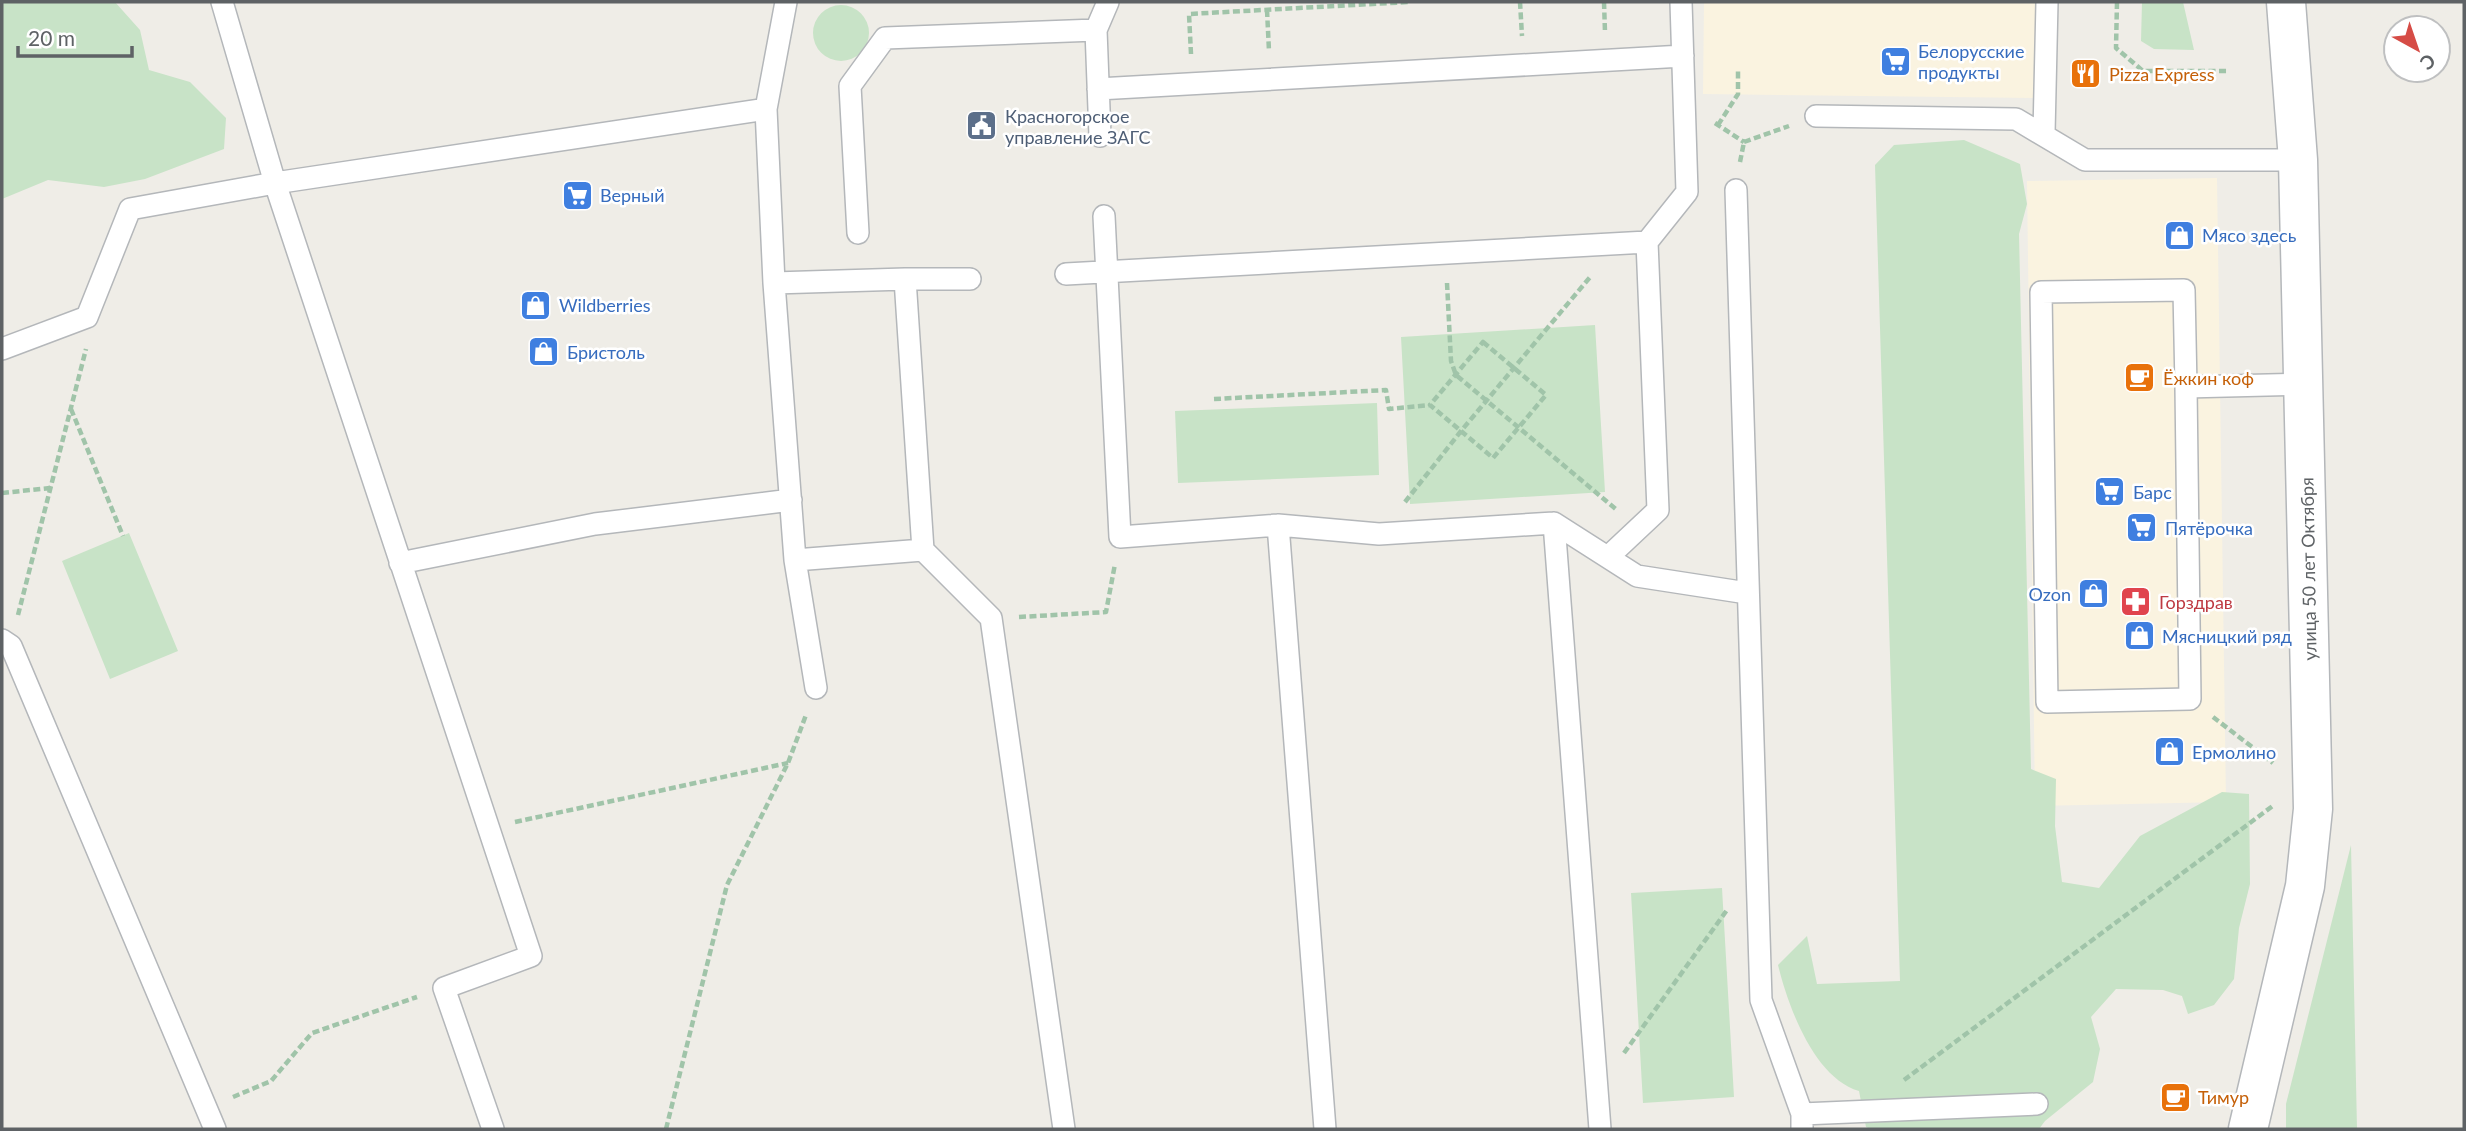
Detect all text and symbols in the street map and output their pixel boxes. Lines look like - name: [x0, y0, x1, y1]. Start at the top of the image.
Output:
- scale bar: [18, 14, 131, 58]
- north arrow: [2382, 14, 2452, 84]
- text: 20 m: [28, 25, 75, 50]
- place label: Белорусские продукты: [1918, 40, 2024, 83]
- supermarket icon: Белорусские продукты: [1878, 44, 1912, 78]
- text: С: [2416, 50, 2440, 76]
- restaurant icon: Pizza Express: [2069, 57, 2103, 91]
- place label: Pizza Express: [2109, 63, 2215, 85]
- place label: Красногорское управление ЗАГС: [1005, 105, 1151, 148]
- public building icon: Красногорское управление ЗАГС: [965, 109, 999, 143]
- supermarket icon: Верный: [560, 178, 594, 212]
- place label: Верный: [600, 184, 665, 206]
- shop icon: Мясо здесь: [2162, 218, 2196, 252]
- place label: Мясо здесь: [2202, 224, 2297, 246]
- shop icon: Wildberries: [519, 288, 553, 322]
- place label: Wildberries: [559, 294, 651, 316]
- shop icon: Бристоль: [527, 335, 561, 369]
- place label: Бристоль: [567, 341, 645, 363]
- cafe icon: Ёжкин коф: [2123, 361, 2157, 395]
- place label: Ёжкин коф: [2163, 367, 2254, 389]
- supermarket icon: Барс: [2093, 475, 2127, 509]
- street label: улица 50 лет Октября: [2295, 477, 2321, 661]
- place label: Барс: [2133, 481, 2172, 503]
- supermarket icon: Пятёрочка: [2125, 511, 2159, 545]
- place label: Пятёрочка: [2165, 517, 2253, 539]
- shop icon: Ozon: [2077, 577, 2111, 611]
- place label: Ozon: [2029, 583, 2071, 605]
- pharmacy icon: Горздрав: [2119, 585, 2153, 619]
- place label: Горздрав: [2159, 591, 2233, 613]
- shop icon: Мясницкий ряд: [2122, 619, 2156, 653]
- place label: Мясницкий ряд: [2162, 625, 2292, 647]
- shop icon: Ермолино: [2152, 735, 2186, 769]
- place label: Ермолино: [2192, 741, 2276, 763]
- cafe icon: Тимур: [2158, 1080, 2192, 1114]
- place label: Тимур: [2198, 1086, 2249, 1108]

